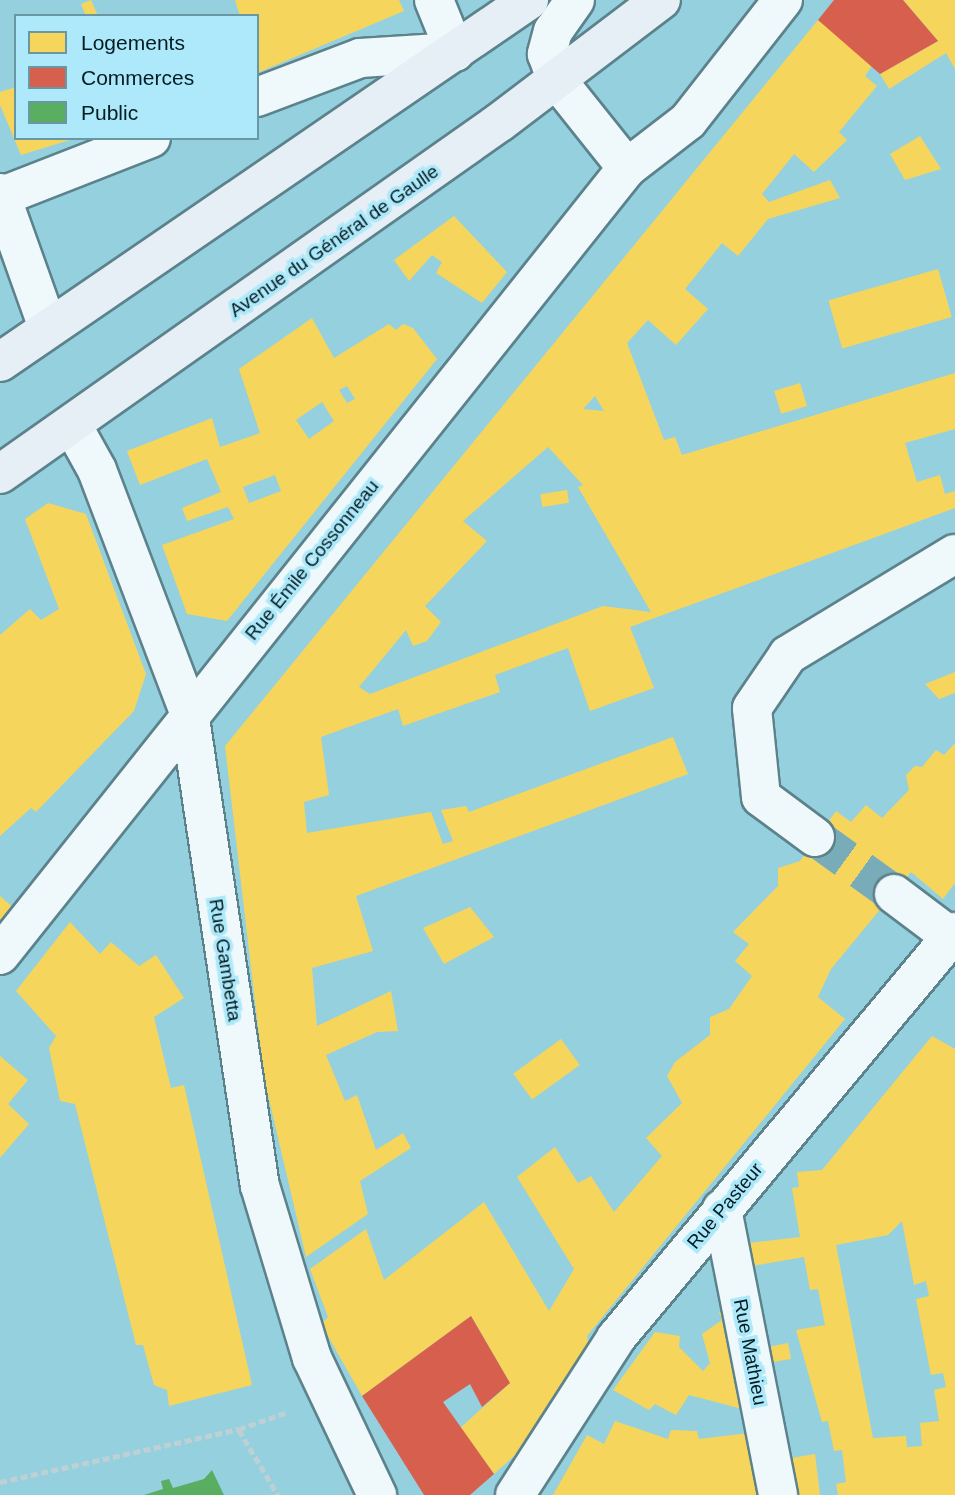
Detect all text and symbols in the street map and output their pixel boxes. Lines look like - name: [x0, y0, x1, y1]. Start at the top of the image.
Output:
- legend: [14, 14, 259, 140]
- text: Logements: [81, 31, 185, 54]
- text: Commerces: [81, 66, 194, 89]
- text: Public: [81, 101, 138, 124]
- street label: Avenue du Général de Gaulle: [225, 160, 443, 322]
- street label: Rue Émile Cossonneau: [240, 475, 384, 645]
- street label: Rue Gambetta: [204, 897, 246, 1023]
- street label: Rue Pasteur: [682, 1158, 768, 1254]
- street label: Rue Mathieu: [729, 1297, 771, 1407]

